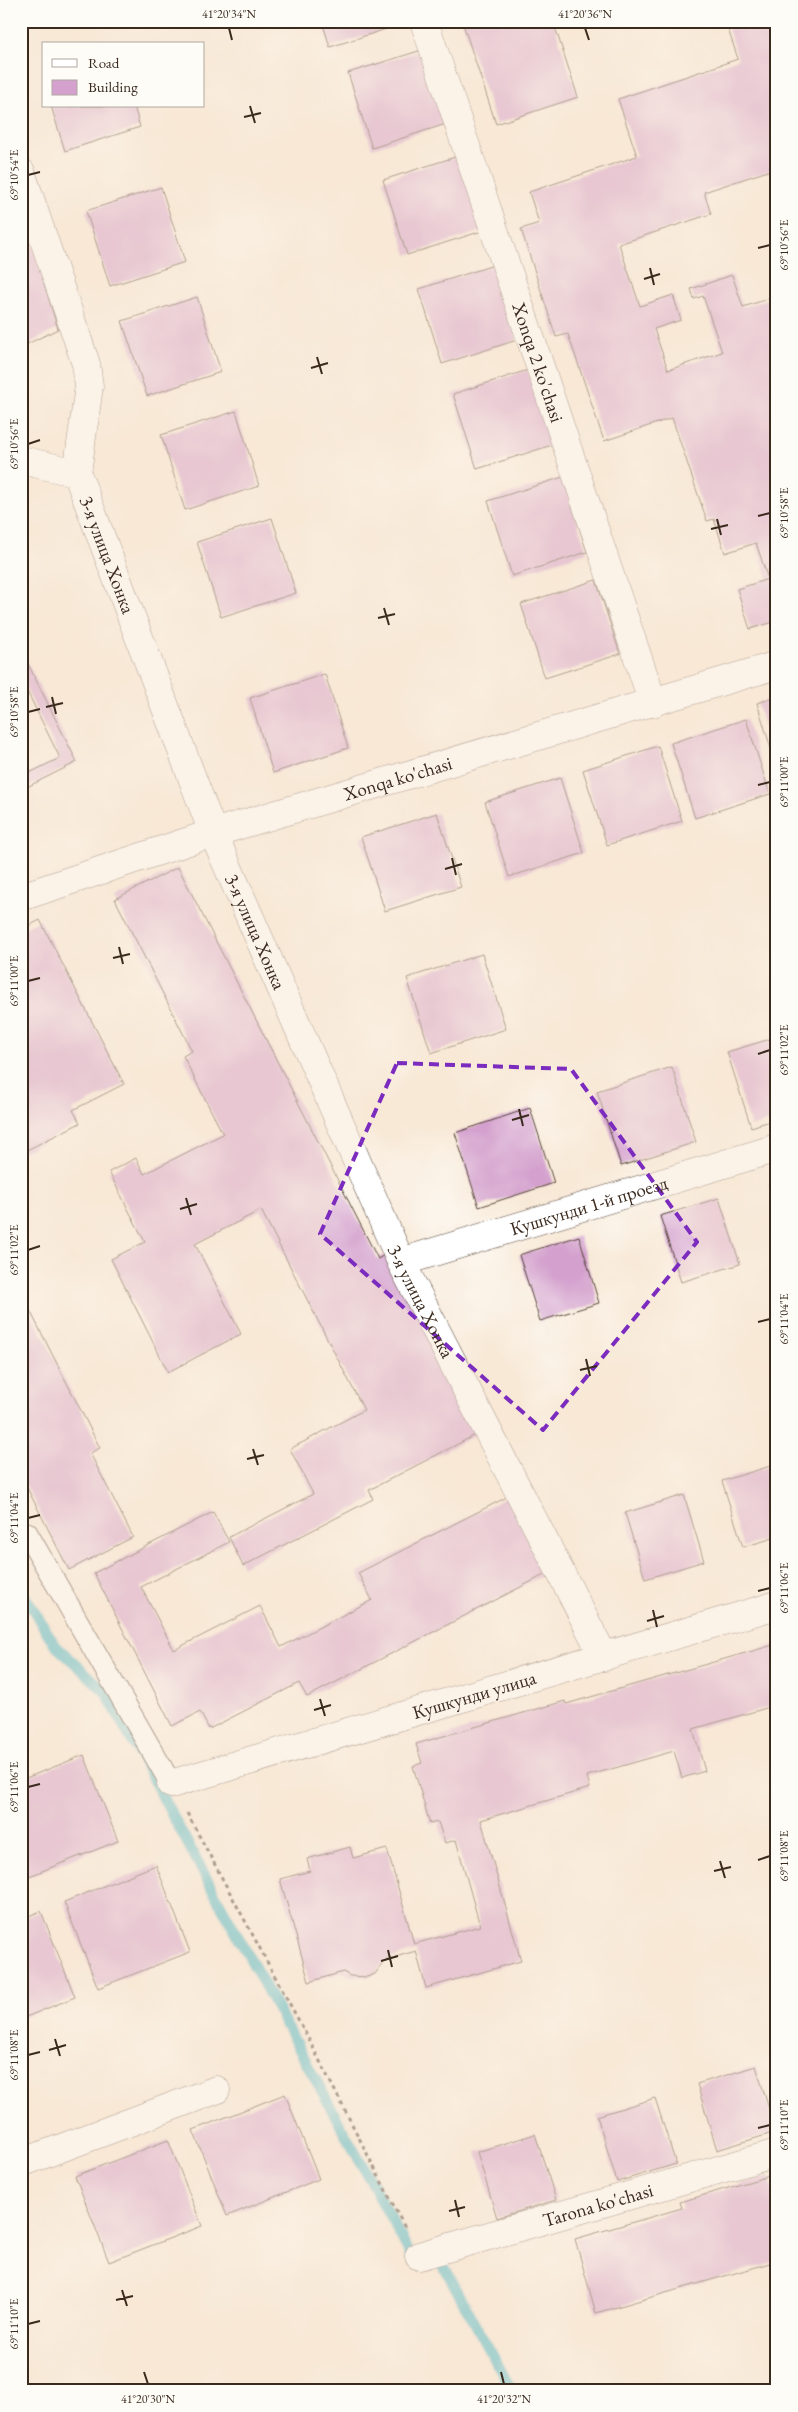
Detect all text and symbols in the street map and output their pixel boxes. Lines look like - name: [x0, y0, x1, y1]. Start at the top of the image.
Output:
- text: 41°20'34"N: [202, 6, 256, 22]
- text: 41°20'36"N: [558, 6, 612, 22]
- legend: [42, 42, 205, 108]
- text: Road: [88, 53, 120, 72]
- text: Building: [88, 77, 138, 96]
- text: 69°10'54"E: [6, 149, 22, 201]
- text: 69°10'56"E: [776, 219, 792, 271]
- street label: Xonqa 2 ko'chasi: [507, 298, 570, 426]
- text: 69°10'56"E: [6, 418, 22, 470]
- text: 69°10'58"E: [776, 487, 792, 539]
- street label: 3-я улица Хонка: [74, 492, 142, 617]
- text: 69°10'58"E: [6, 686, 22, 738]
- street label: Xonqa ko'chasi: [339, 750, 455, 806]
- text: 69°11'00"E: [776, 756, 792, 808]
- street label: 3-я улица Хонка: [220, 870, 293, 994]
- text: 69°11'00"E: [6, 955, 22, 1007]
- text: 69°11'02"E: [776, 1024, 792, 1076]
- street label: Кушкунди 1-й проезд: [507, 1169, 671, 1241]
- text: 69°11'02"E: [6, 1224, 22, 1276]
- street label: 3-я улица Хонка: [382, 1241, 461, 1362]
- text: 69°11'04"E: [776, 1293, 792, 1345]
- text: 69°11'04"E: [6, 1492, 22, 1544]
- text: 69°11'06"E: [776, 1562, 792, 1614]
- street label: Кушкунди улица: [409, 1664, 539, 1725]
- text: 69°11'06"E: [6, 1761, 22, 1813]
- text: 69°11'08"E: [776, 1830, 792, 1882]
- text: 69°11'08"E: [6, 2029, 22, 2081]
- text: 69°11'10"E: [776, 2099, 792, 2151]
- street label: Tarona ko'chasi: [540, 2177, 656, 2232]
- text: 69°11'10"E: [6, 2298, 22, 2350]
- text: 41°20'30"N: [121, 2391, 175, 2407]
- text: 41°20'32"N: [477, 2391, 531, 2407]

